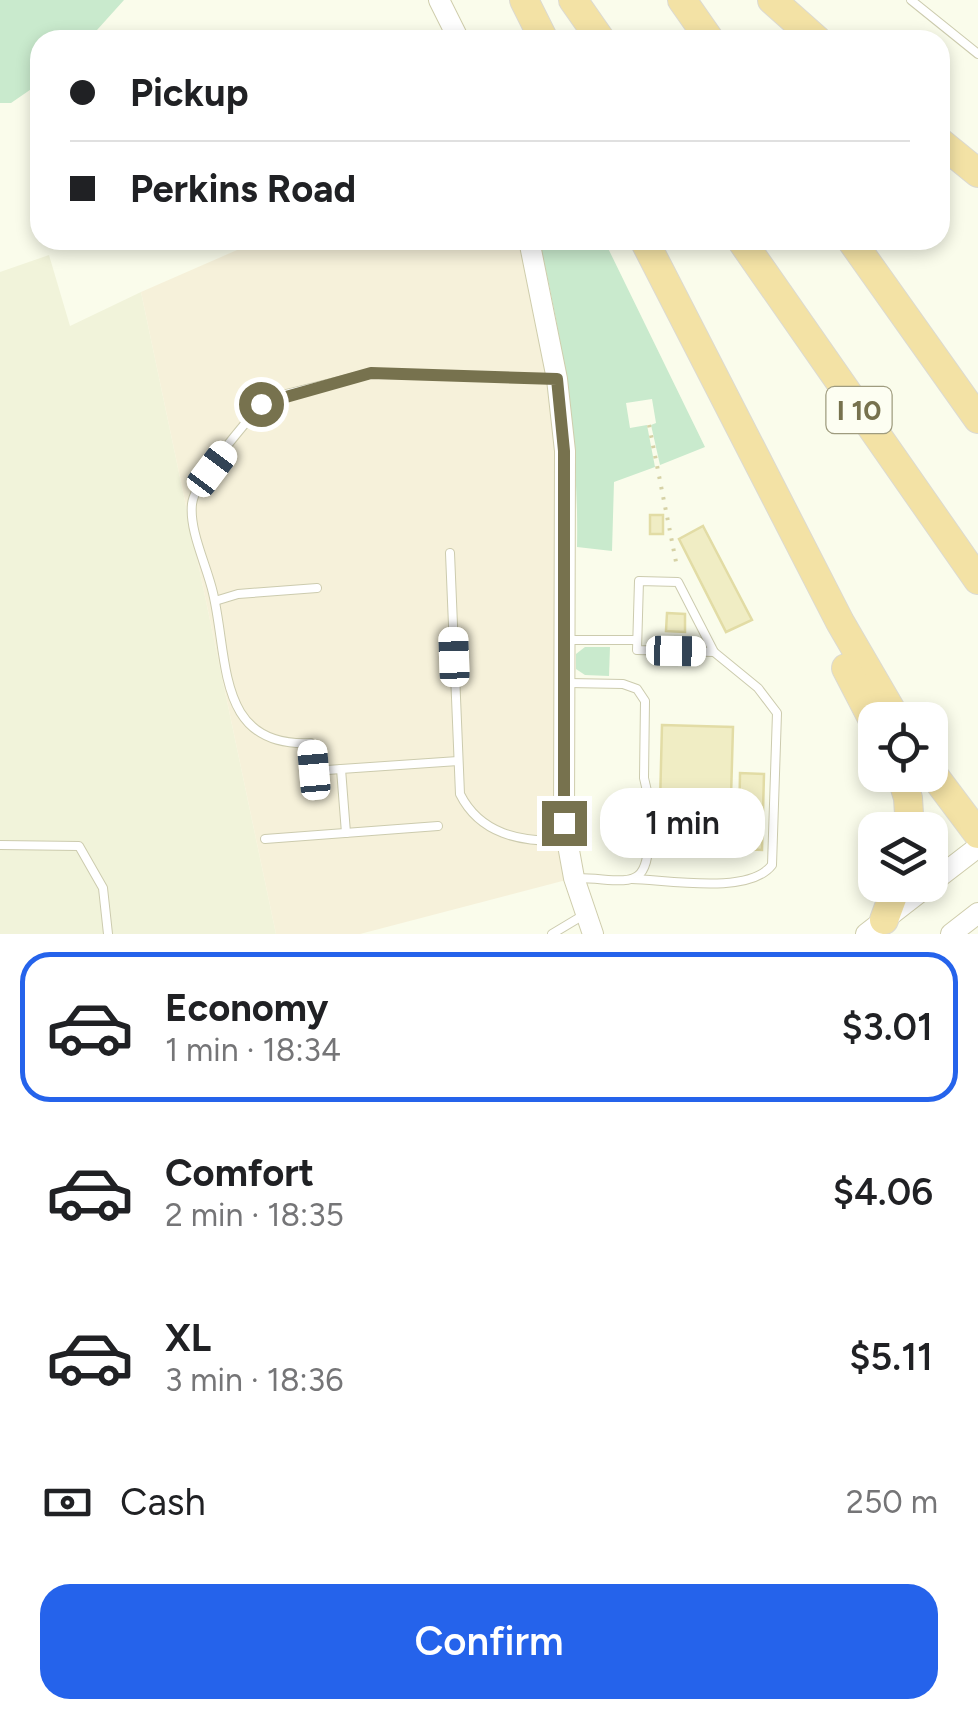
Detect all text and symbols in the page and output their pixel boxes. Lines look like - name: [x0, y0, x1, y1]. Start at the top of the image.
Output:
- text: Pickup: [130, 70, 248, 116]
- text: Perkins Road: [130, 166, 356, 212]
- route start: [239, 382, 284, 427]
- road number: I 10: [826, 387, 892, 433]
- car: [182, 436, 242, 502]
- car: [438, 626, 470, 688]
- car: [646, 635, 706, 667]
- map controls: [858, 702, 948, 902]
- button: locate: [858, 702, 948, 792]
- car: [296, 739, 332, 801]
- callout: 1 min: [599, 788, 764, 858]
- route end: [542, 801, 587, 846]
- text: 1 min: [645, 804, 720, 842]
- button: layers: [858, 812, 948, 902]
- icon: car: [45, 982, 135, 1072]
- text: Economy: [165, 985, 328, 1031]
- text: $3.01: [842, 1004, 933, 1050]
- text: 1 min · 18:34: [165, 1031, 341, 1069]
- icon: car: [45, 1147, 135, 1237]
- text: Comfort: [165, 1150, 314, 1196]
- text: $4.06: [833, 1169, 933, 1215]
- text: 2 min · 18:35: [165, 1196, 344, 1234]
- icon: car: [45, 1312, 135, 1402]
- text: XL: [165, 1315, 211, 1361]
- text: $5.11: [849, 1334, 933, 1380]
- text: 3 min · 18:36: [165, 1361, 343, 1399]
- icon: cash: [40, 1475, 95, 1530]
- text: Cash: [120, 1479, 206, 1525]
- text: 250 m: [846, 1483, 938, 1521]
- button: Confirm: [40, 1584, 938, 1699]

